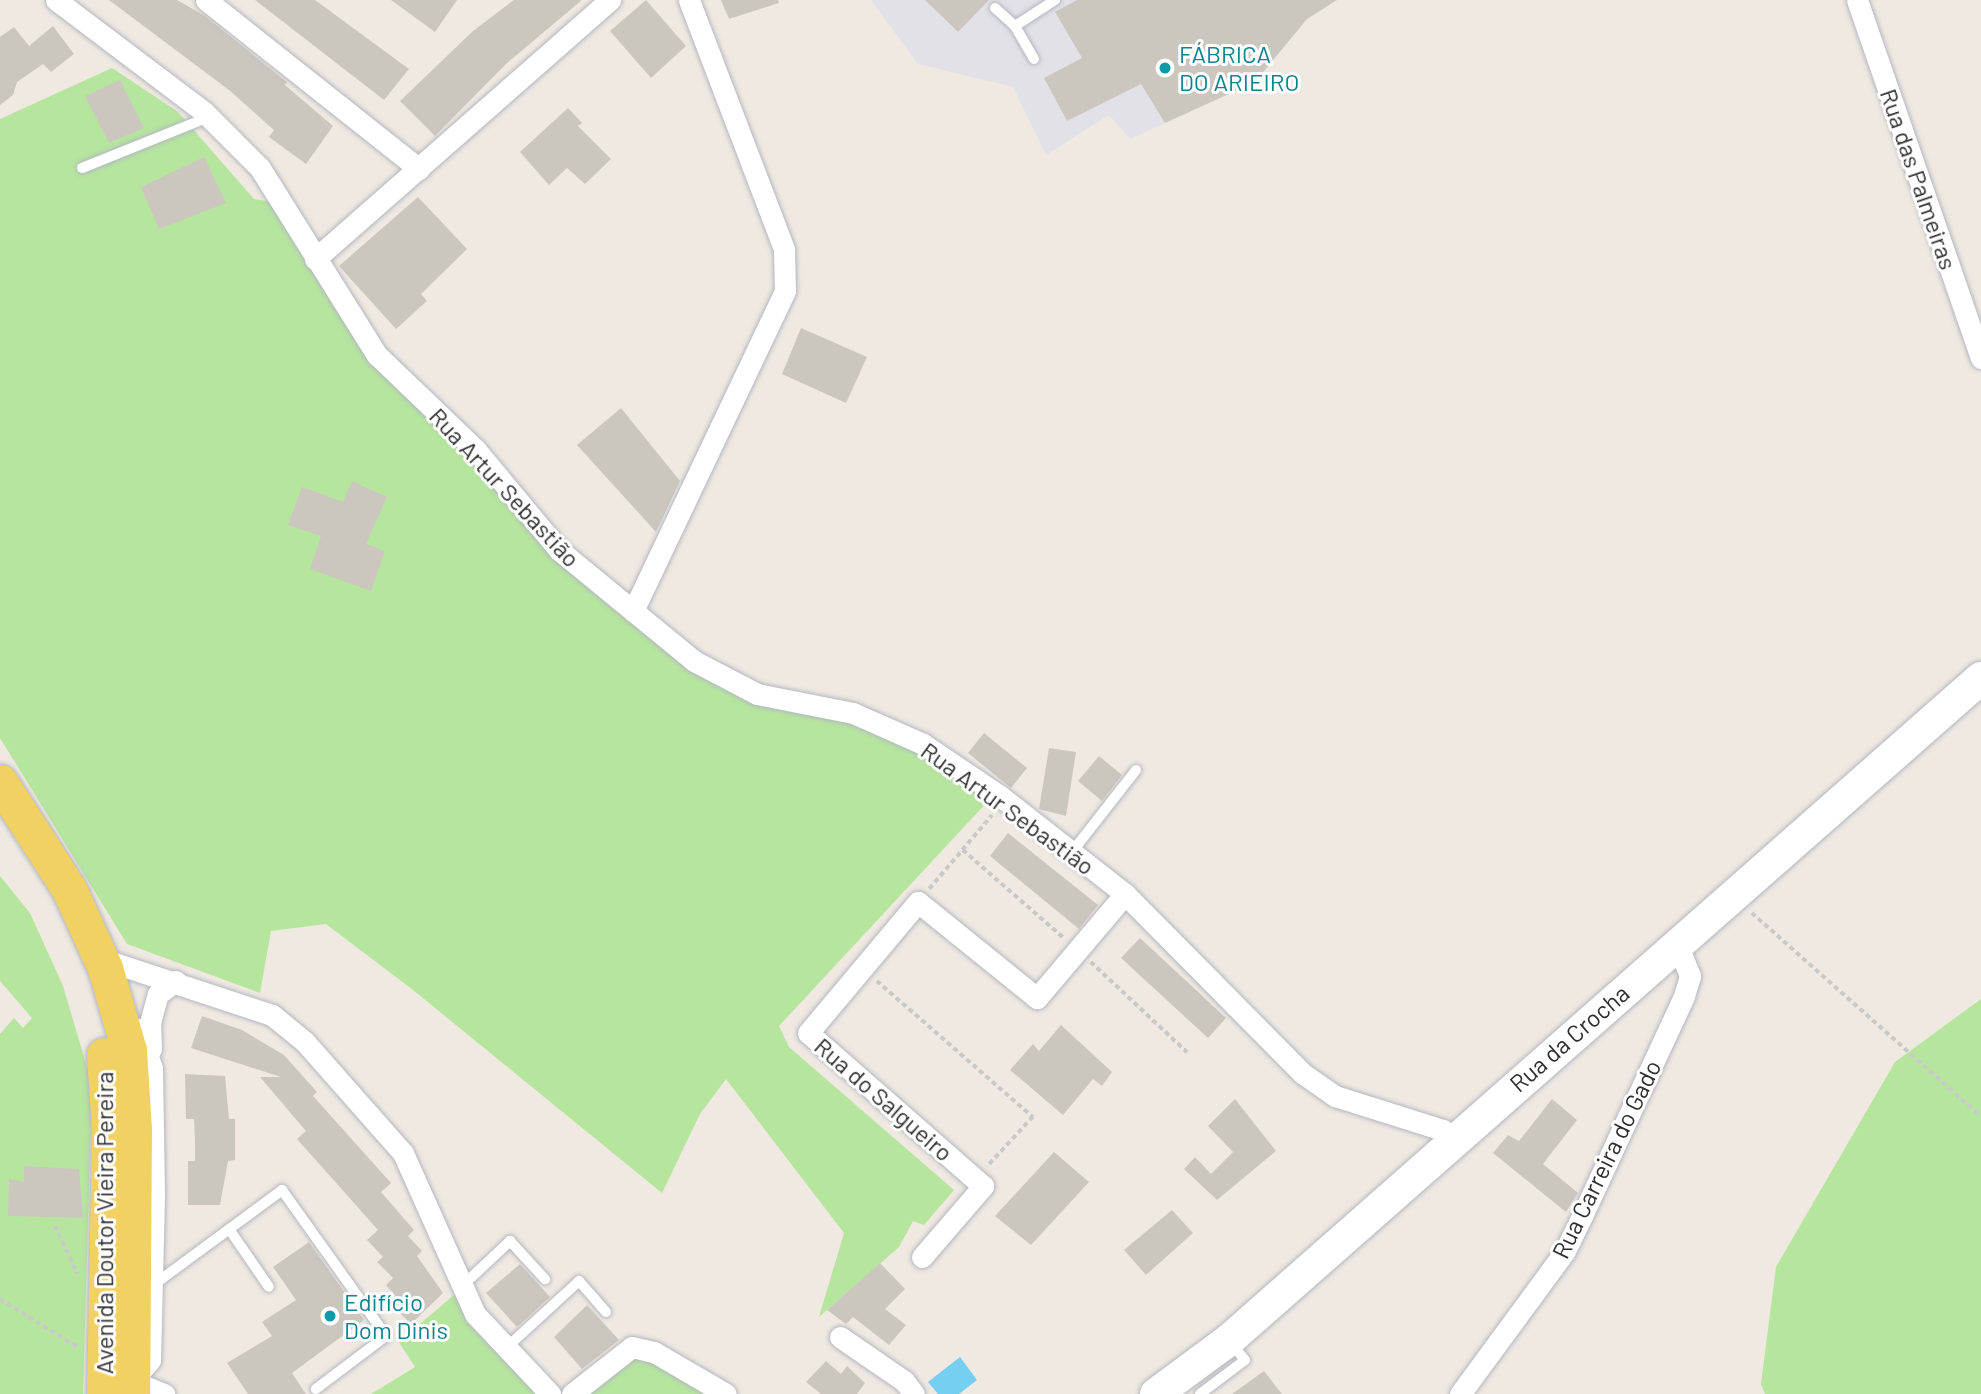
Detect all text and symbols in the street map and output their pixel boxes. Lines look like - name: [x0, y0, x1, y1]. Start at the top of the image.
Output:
- place label: FÁBRICA DO ARIEIRO: [1179, 40, 1299, 96]
- marker: FÁBRICA DO ARIEIRO: [1157, 60, 1173, 76]
- street label: Rua das Palmeiras: [1875, 85, 1963, 273]
- street label: Rua Artur Sebastião: [424, 401, 586, 573]
- street label: Rua Artur Sebastião: [916, 735, 1100, 881]
- street label: Rua da Crocha: [1503, 978, 1635, 1098]
- street label: Rua do Salgueiro: [809, 1031, 959, 1167]
- street label: Rua Carreira do Gado: [1545, 1055, 1667, 1263]
- street label: Avenida Doutor Vieira Pereira: [90, 1072, 118, 1374]
- place label: Edifício Dom Dinis: [344, 1288, 448, 1344]
- marker: Edifício Dom Dinis: [322, 1308, 338, 1324]

